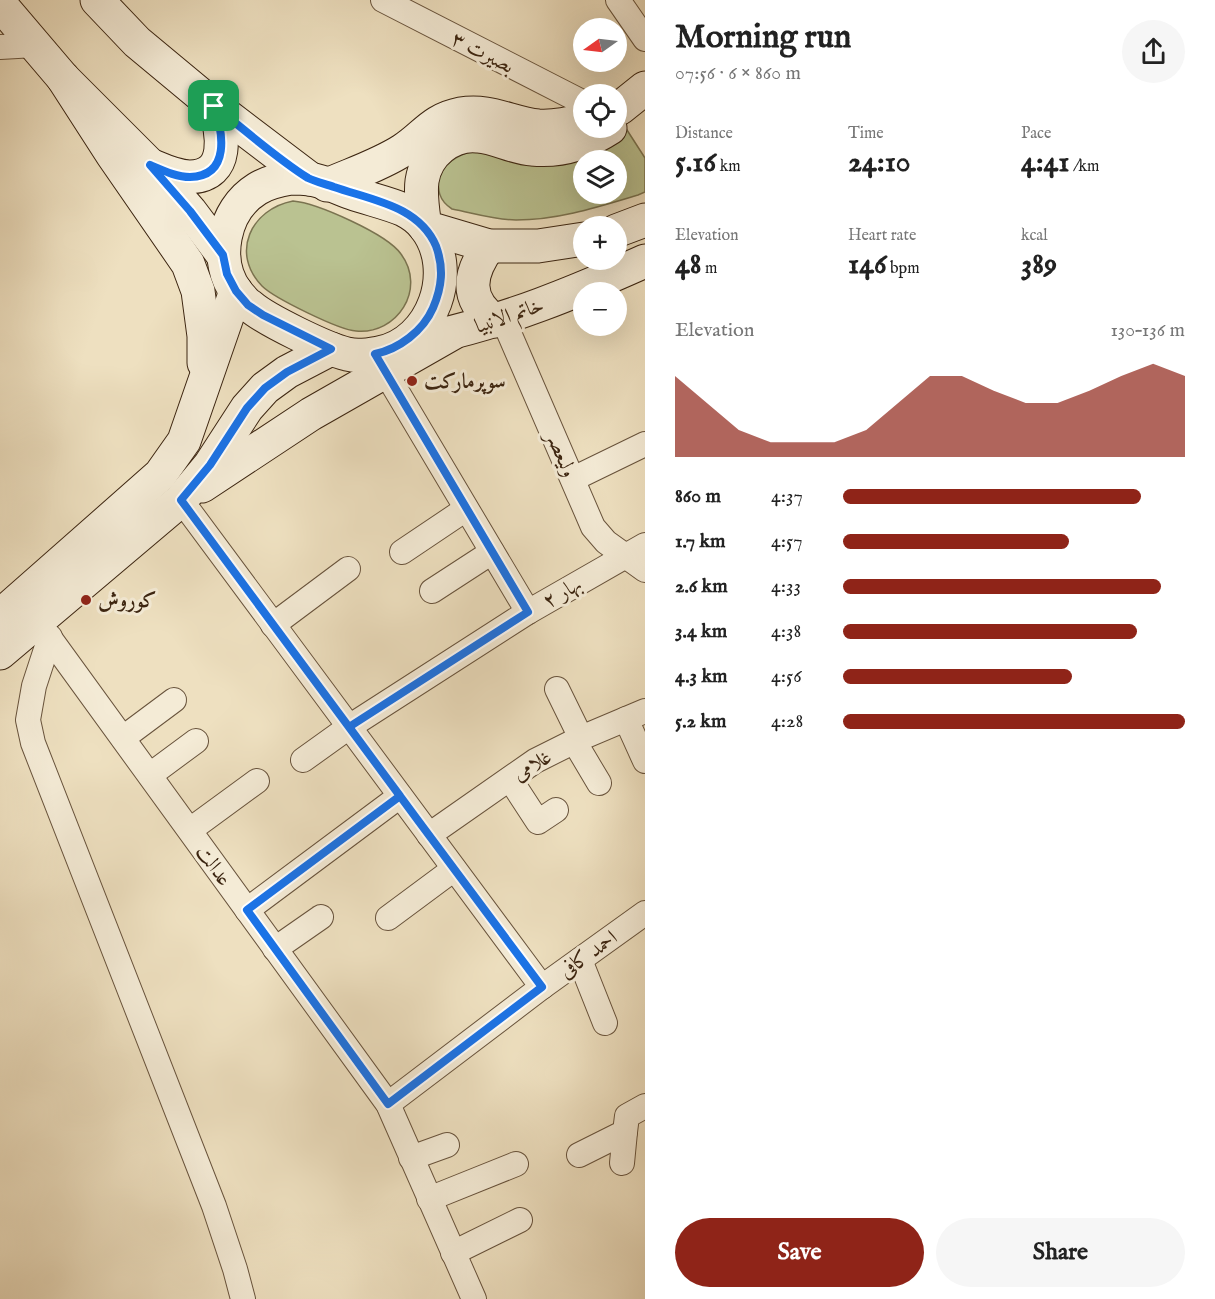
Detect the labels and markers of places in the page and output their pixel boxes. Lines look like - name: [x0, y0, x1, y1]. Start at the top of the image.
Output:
- pin: [188, 80, 239, 131]
- place label: سوپرمارکت: [424, 369, 506, 396]
- marker: سوپرمارکت: [405, 374, 419, 388]
- place label: کوروش: [98, 588, 157, 615]
- marker: کوروش: [79, 593, 93, 607]

